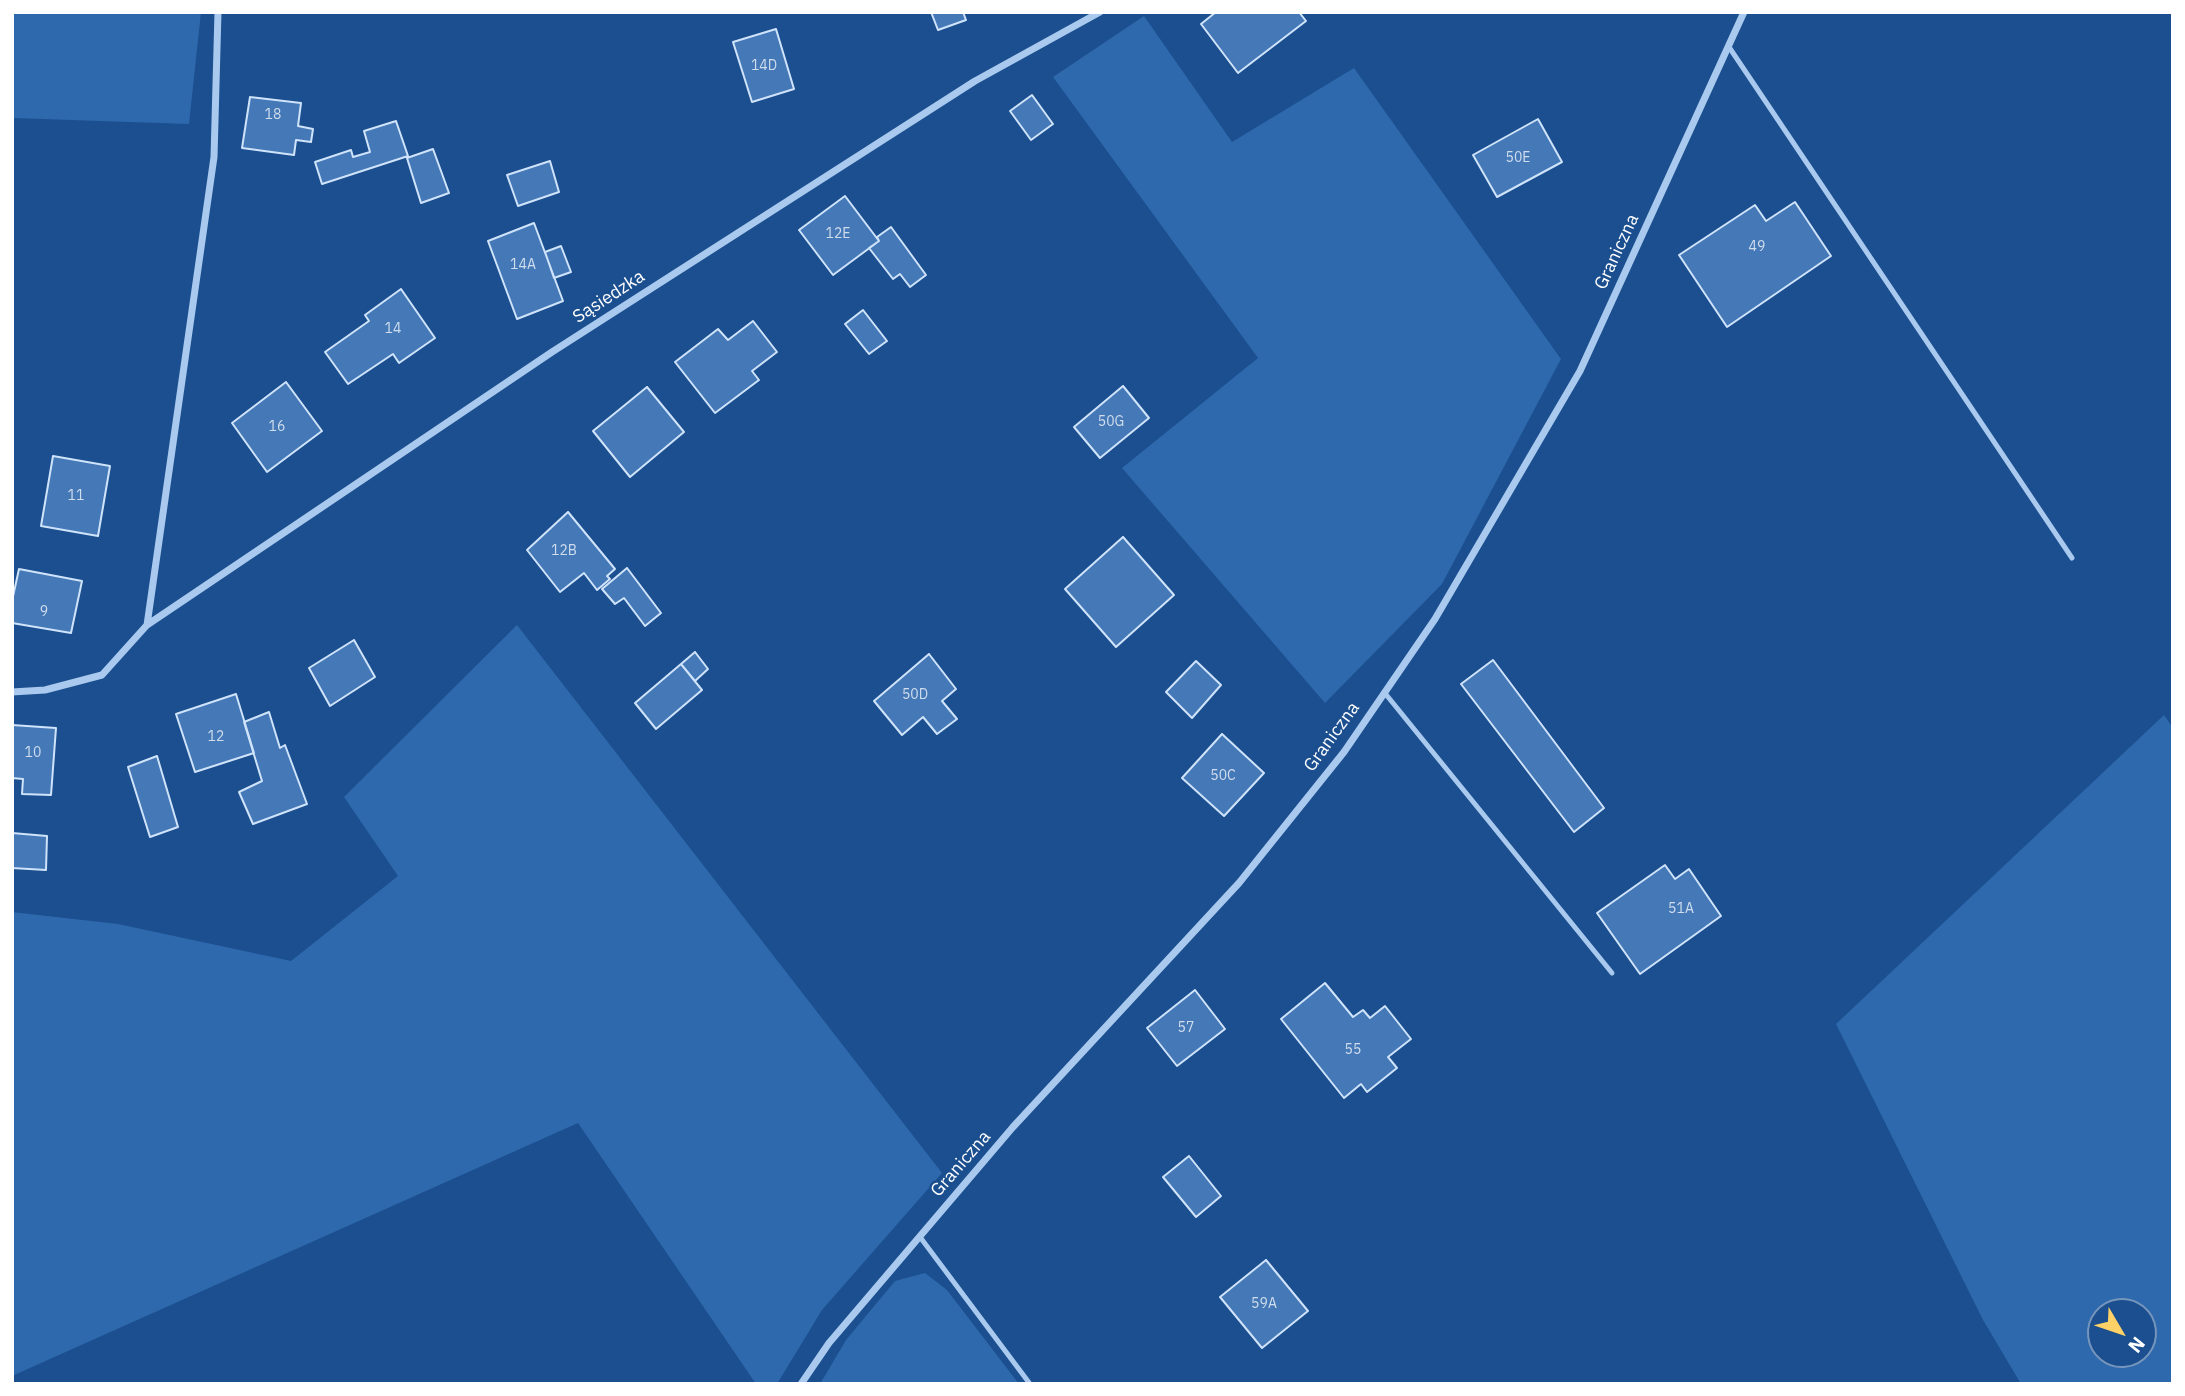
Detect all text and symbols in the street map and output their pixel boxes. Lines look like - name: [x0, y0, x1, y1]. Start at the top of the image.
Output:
- house number: 14D: [751, 58, 777, 74]
- house number: 18: [265, 107, 281, 123]
- house number: 50E: [1506, 150, 1530, 166]
- street label: Graniczna: [1590, 211, 1644, 293]
- house number: 12E: [826, 226, 850, 242]
- house number: 49: [1749, 239, 1765, 255]
- house number: 14A: [510, 257, 536, 273]
- street label: Sąsiedzka: [569, 266, 649, 328]
- house number: 14: [385, 321, 401, 337]
- house number: 50G: [1098, 414, 1124, 430]
- house number: 16: [269, 419, 285, 435]
- house number: 11: [68, 488, 84, 504]
- house number: 12B: [551, 543, 577, 559]
- house number: 9: [40, 604, 48, 620]
- house number: 50D: [902, 687, 928, 703]
- street label: Graniczna: [1300, 698, 1364, 776]
- house number: 12: [208, 729, 224, 745]
- house number: 10: [25, 745, 41, 761]
- house number: 50C: [1210, 768, 1236, 784]
- house number: 51A: [1668, 901, 1694, 917]
- house number: 57: [1178, 1020, 1194, 1036]
- house number: 55: [1345, 1042, 1361, 1058]
- street label: Graniczna: [926, 1126, 996, 1202]
- house number: 59A: [1251, 1296, 1277, 1312]
- north arrow: [2087, 1298, 2157, 1368]
- text: N: [2123, 1332, 2150, 1358]

